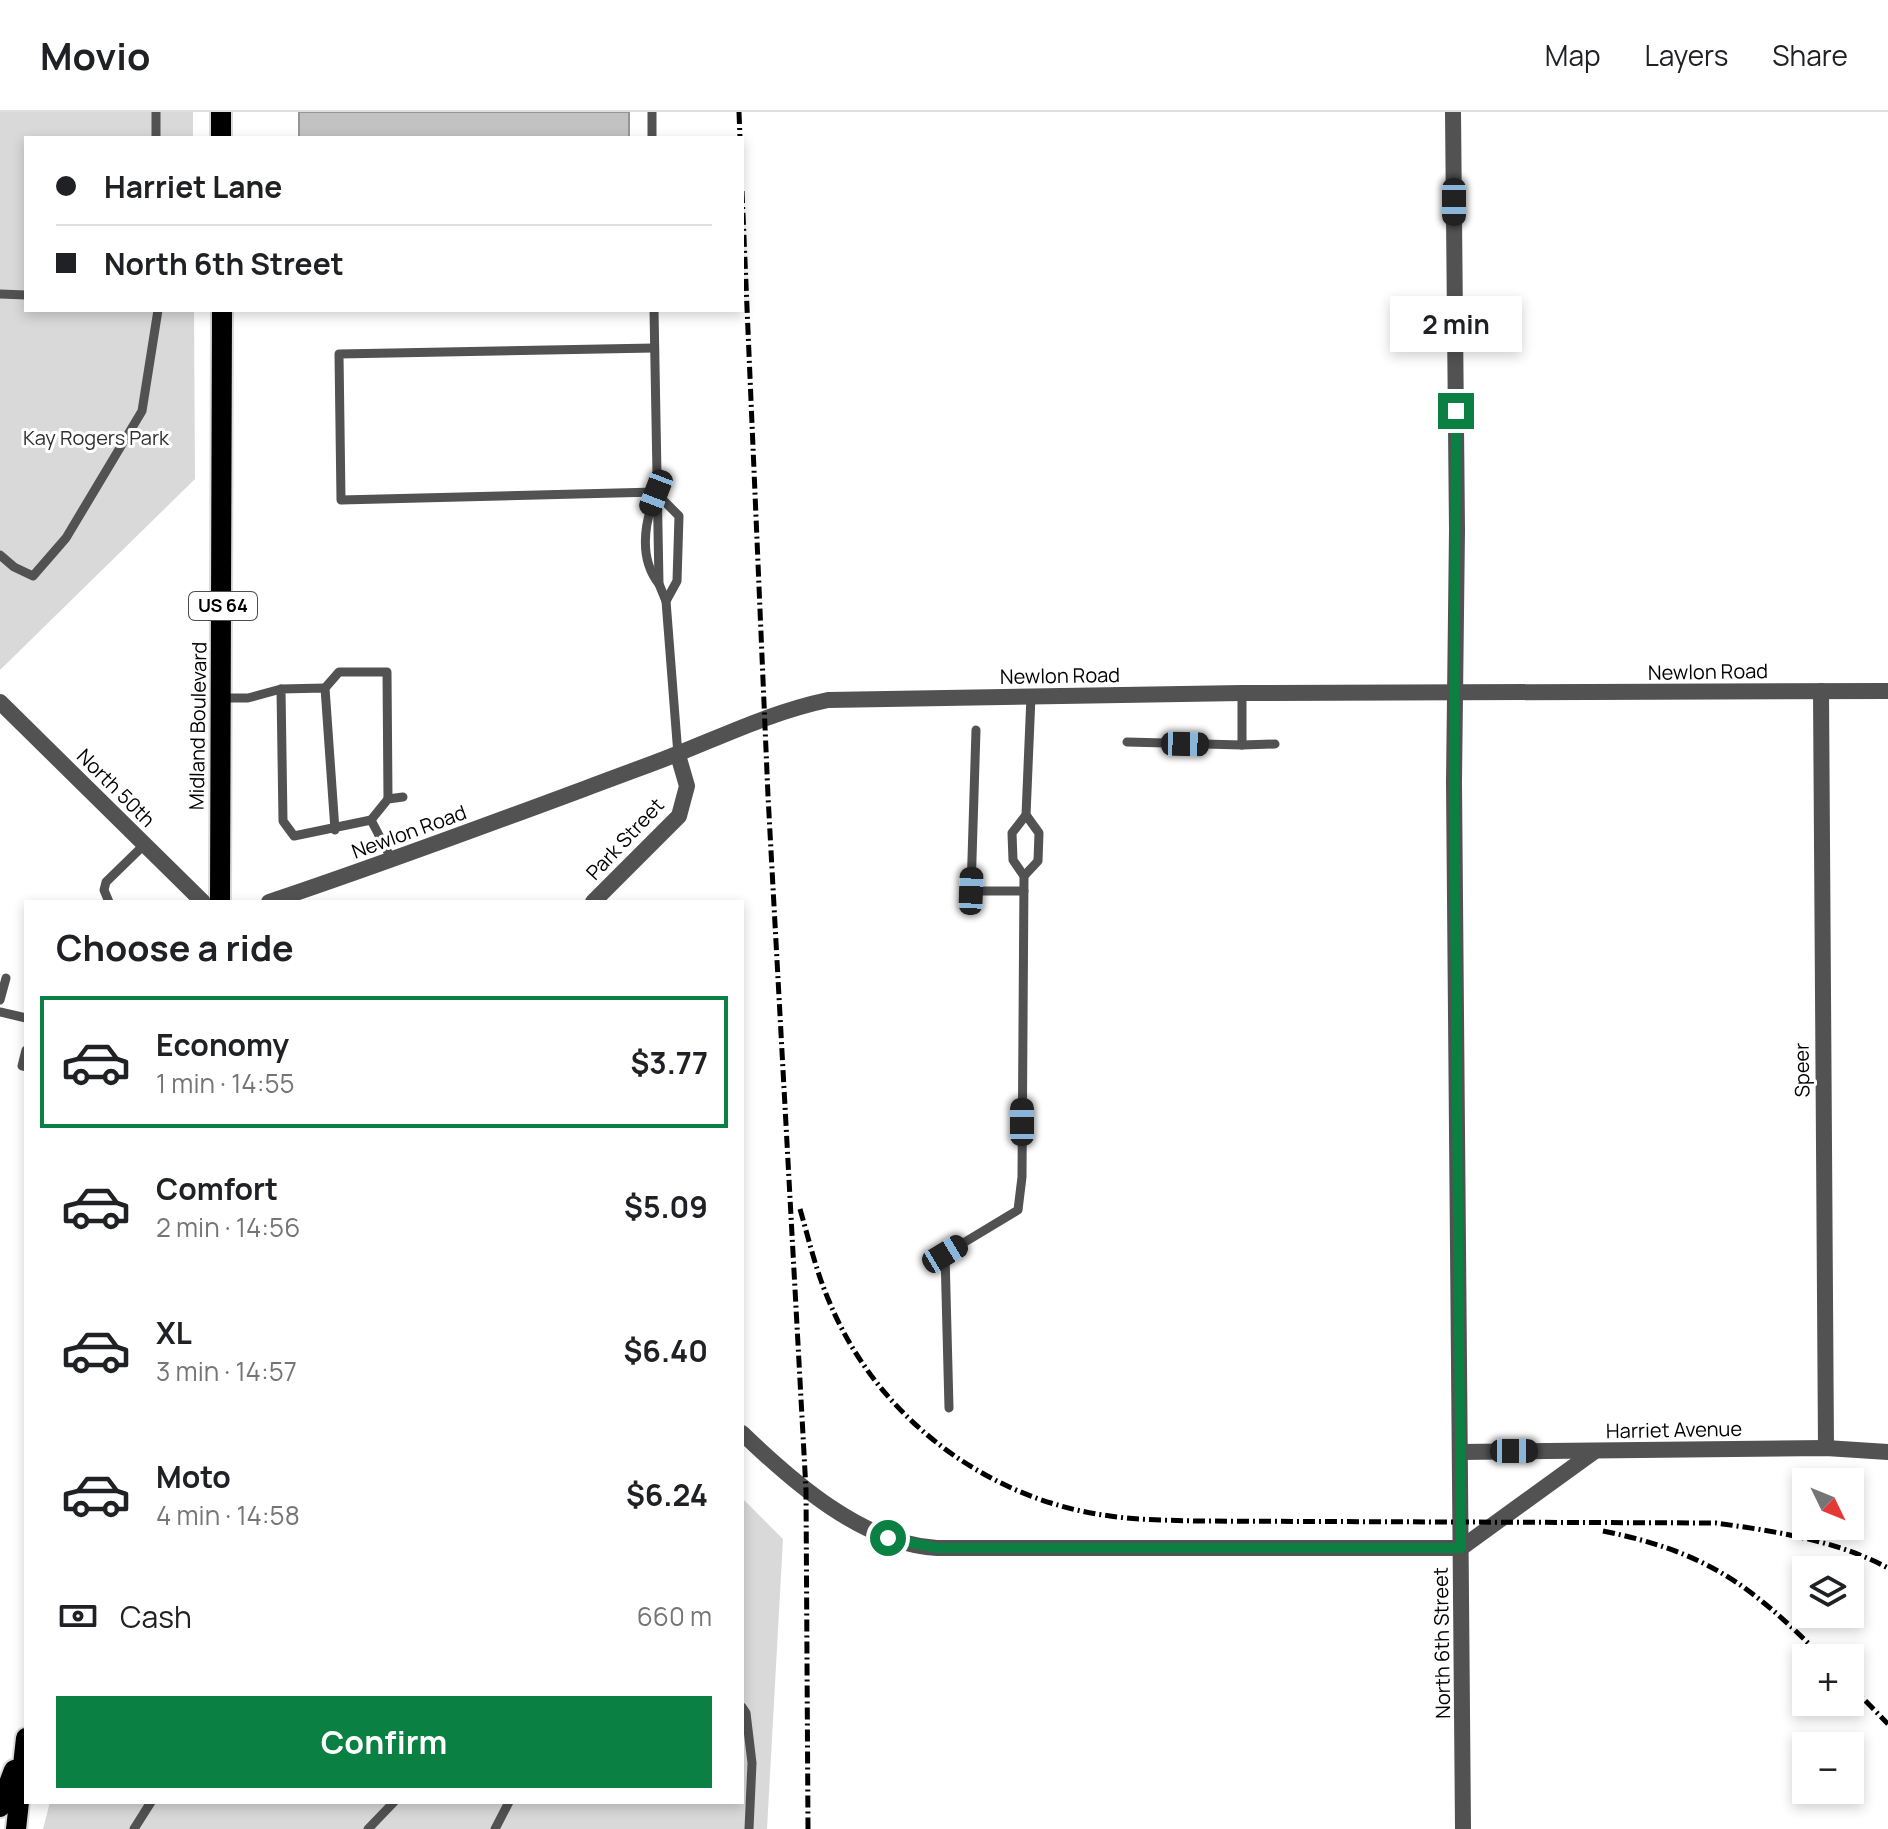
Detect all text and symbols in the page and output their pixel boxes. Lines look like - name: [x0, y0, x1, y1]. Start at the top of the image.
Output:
- text: Movio: [40, 29, 150, 81]
- text: Map: [1545, 36, 1601, 74]
- text: Layers: [1645, 36, 1728, 74]
- text: Share: [1772, 36, 1848, 74]
- text: Harriet Lane: [104, 166, 282, 207]
- car: [1442, 178, 1466, 226]
- text: North 6th Street: [104, 243, 344, 284]
- callout: 2 min: [1390, 295, 1522, 351]
- text: 2 min: [1422, 306, 1490, 342]
- route end: [1438, 393, 1474, 429]
- park label: Kay Rogers Park: [23, 424, 170, 451]
- car: [636, 466, 676, 520]
- road number: US 64: [189, 592, 257, 620]
- street label: Midland Boulevard: [183, 642, 212, 810]
- street label: Newlon Road: [1648, 657, 1768, 686]
- street label: Newlon Road: [1000, 661, 1120, 690]
- car: [1161, 732, 1209, 756]
- street label: North 50th: [71, 743, 161, 833]
- street label: Park Street: [580, 792, 669, 885]
- street label: Newlon Road: [348, 798, 470, 865]
- car: [958, 867, 984, 915]
- text: Choose a ride: [56, 923, 294, 972]
- text: Economy: [156, 1024, 289, 1065]
- icon: car: [60, 1026, 132, 1098]
- text: $3.77: [630, 1042, 708, 1083]
- street label: Speer: [1788, 1042, 1815, 1098]
- text: 1 min · 14:55: [156, 1065, 294, 1101]
- car: [1010, 1098, 1034, 1146]
- text: Comfort: [156, 1168, 278, 1209]
- icon: car: [60, 1170, 132, 1242]
- text: $5.09: [624, 1186, 708, 1227]
- text: 2 min · 14:56: [156, 1209, 300, 1245]
- car: [918, 1231, 972, 1277]
- text: XL: [156, 1312, 192, 1353]
- icon: car: [60, 1314, 132, 1386]
- text: $6.40: [623, 1330, 708, 1371]
- text: 3 min · 14:57: [156, 1353, 297, 1389]
- street label: Harriet Avenue: [1606, 1415, 1742, 1444]
- car: [1490, 1439, 1538, 1463]
- text: Moto: [156, 1456, 231, 1497]
- icon: car: [60, 1458, 132, 1530]
- north arrow: [1792, 1468, 1864, 1540]
- map controls: [1792, 1468, 1864, 1804]
- text: $6.24: [626, 1474, 708, 1515]
- text: 4 min · 14:58: [156, 1497, 300, 1533]
- route start: [870, 1520, 906, 1556]
- button: layers: [1792, 1556, 1864, 1628]
- street label: North 6th Street: [1427, 1567, 1456, 1719]
- icon: cash: [56, 1594, 100, 1638]
- text: Cash: [120, 1596, 192, 1637]
- text: 660 m: [637, 1598, 712, 1634]
- button: +: [1792, 1644, 1864, 1716]
- button: Confirm: [56, 1696, 712, 1788]
- button: −: [1792, 1732, 1864, 1804]

